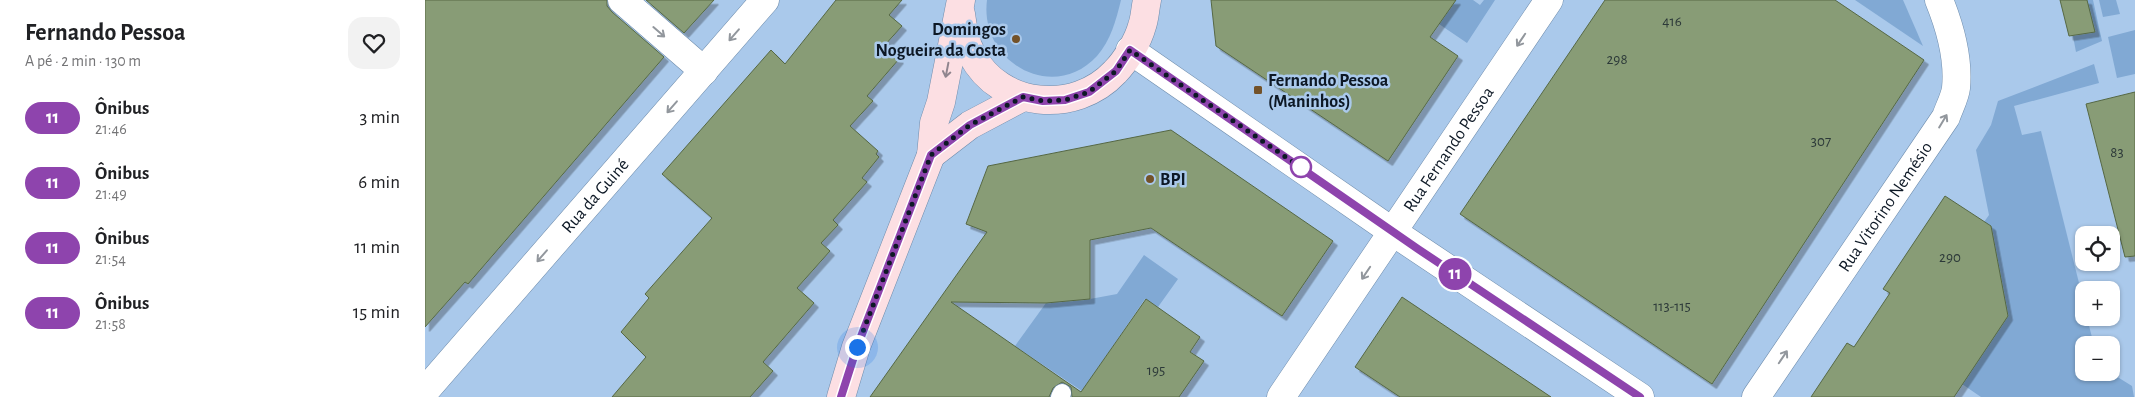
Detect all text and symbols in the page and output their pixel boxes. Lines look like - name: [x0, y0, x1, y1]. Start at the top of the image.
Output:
- house number: 416: [1662, 14, 1682, 29]
- button: heart: [348, 17, 400, 69]
- text: Fernando Pessoa: [25, 21, 186, 45]
- place label: Domingos Nogueira da Costa: [876, 21, 1006, 60]
- one-way arrow: [652, 26, 665, 37]
- one-way arrow: [729, 29, 740, 42]
- marker: Domingos Nogueira da Costa: [1010, 33, 1022, 45]
- one-way arrow: [1516, 33, 1526, 47]
- house number: 298: [1607, 52, 1628, 67]
- text: A pé · 2 min · 130 m: [25, 53, 141, 69]
- one-way arrow: [942, 62, 951, 78]
- place label: Fernando Pessoa (Maninhos): [1268, 72, 1389, 111]
- marker: Fernando Pessoa (Maninhos): [1252, 84, 1264, 96]
- street label: Rua Fernando Pessoa: [1401, 84, 1498, 216]
- text: Ônibus: [95, 99, 149, 118]
- one-way arrow: [666, 101, 678, 114]
- text: 3 min: [359, 108, 400, 127]
- text: 11: [46, 109, 59, 127]
- one-way arrow: [1938, 114, 1948, 128]
- text: 21:46: [95, 121, 127, 137]
- house number: 307: [1811, 134, 1831, 149]
- street label: Rua Vitorino Nemésio: [1836, 139, 1936, 276]
- house number: 83: [2110, 145, 2124, 160]
- street label: Rua da Guiné: [559, 155, 633, 237]
- unlabelled marker: [1290, 156, 1312, 178]
- text: Ônibus: [95, 164, 149, 183]
- place label: BPI: [1160, 171, 1186, 189]
- text: 6 min: [358, 173, 400, 192]
- marker: BPI: [1144, 173, 1156, 185]
- text: 11: [46, 174, 59, 192]
- text: 21:49: [95, 186, 127, 202]
- map controls: [2075, 226, 2120, 381]
- button: locate: [2075, 226, 2120, 271]
- text: Ônibus: [95, 229, 149, 248]
- text: 11 min: [354, 238, 400, 257]
- text: 11: [46, 239, 59, 257]
- one-way arrow: [537, 250, 548, 263]
- house number: 290: [1939, 250, 1961, 265]
- text: 21:54: [95, 251, 126, 267]
- line badge: 11: [1433, 258, 1477, 290]
- text: 11: [1449, 265, 1461, 283]
- one-way arrow: [1361, 266, 1371, 280]
- button: +: [2075, 281, 2120, 326]
- text: Ônibus: [95, 294, 149, 313]
- house number: 113-115: [1653, 299, 1691, 314]
- text: 15 min: [353, 303, 400, 322]
- text: 11: [46, 304, 59, 322]
- text: 21:58: [95, 316, 126, 332]
- your location: [845, 335, 870, 360]
- button: −: [2075, 336, 2120, 381]
- one-way arrow: [1778, 350, 1788, 364]
- house number: 195: [1147, 363, 1165, 378]

